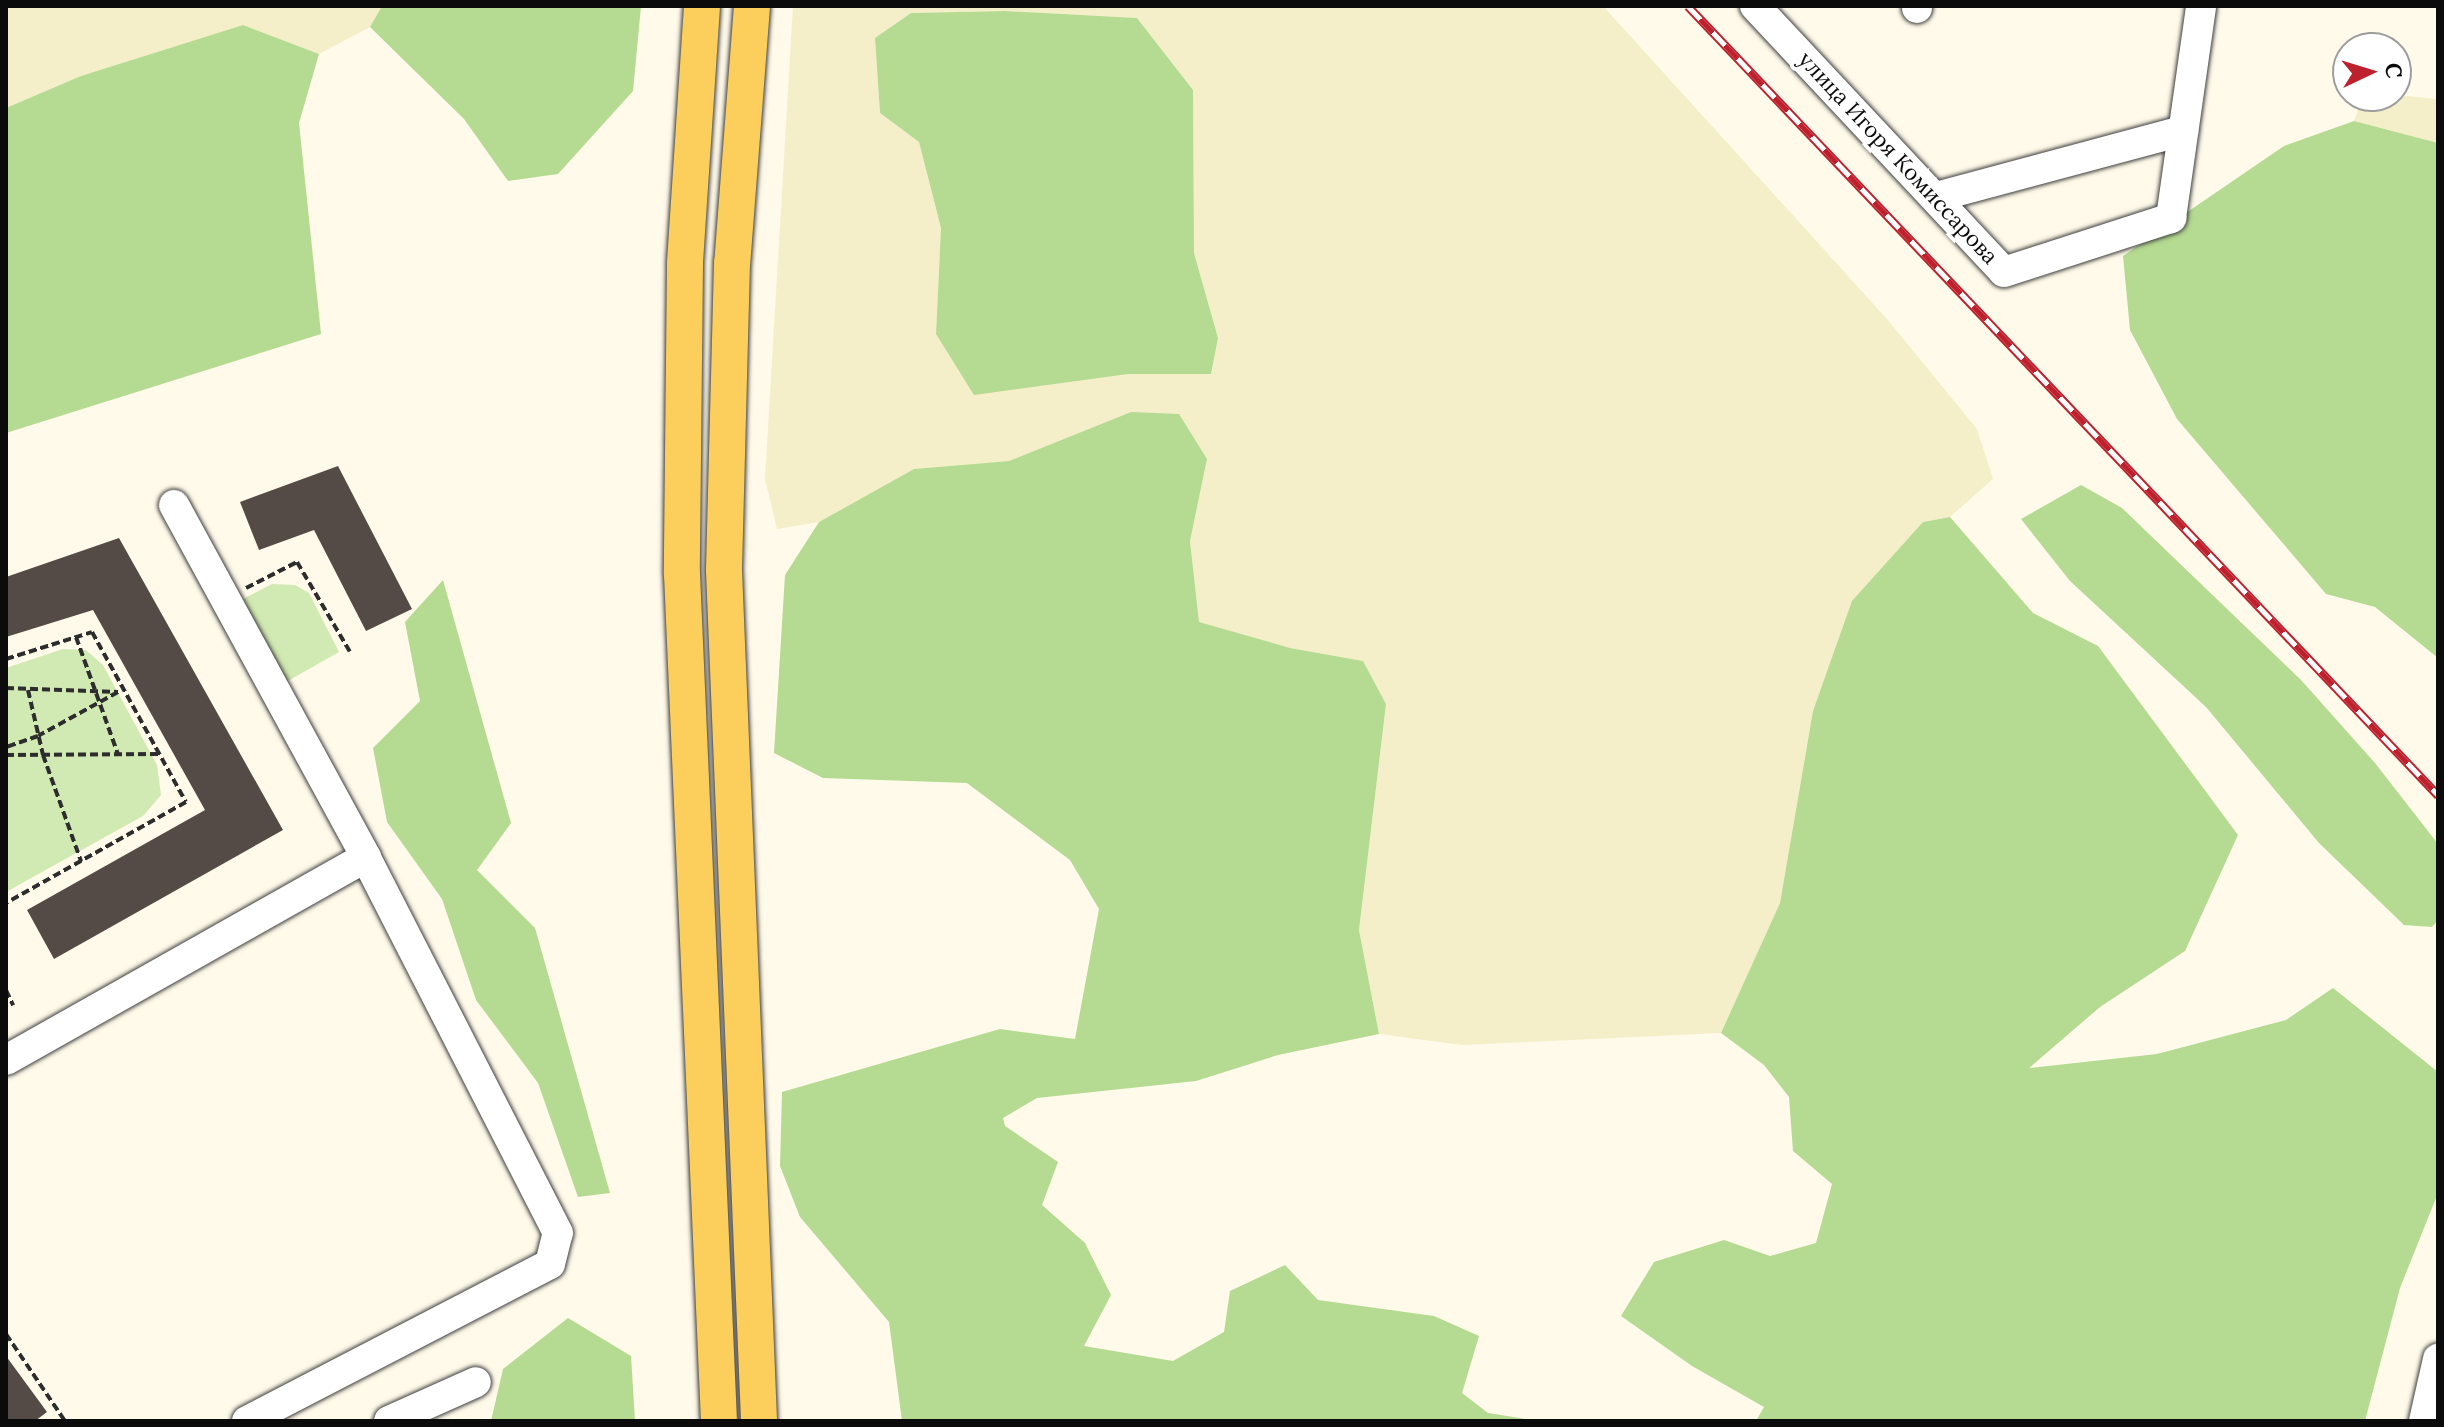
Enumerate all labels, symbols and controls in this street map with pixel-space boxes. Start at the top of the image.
north arrow [2332,32,2412,112]
street label: улица Игоря Комиссарова [1793,46,2003,270]
text: С [2379,62,2408,79]

